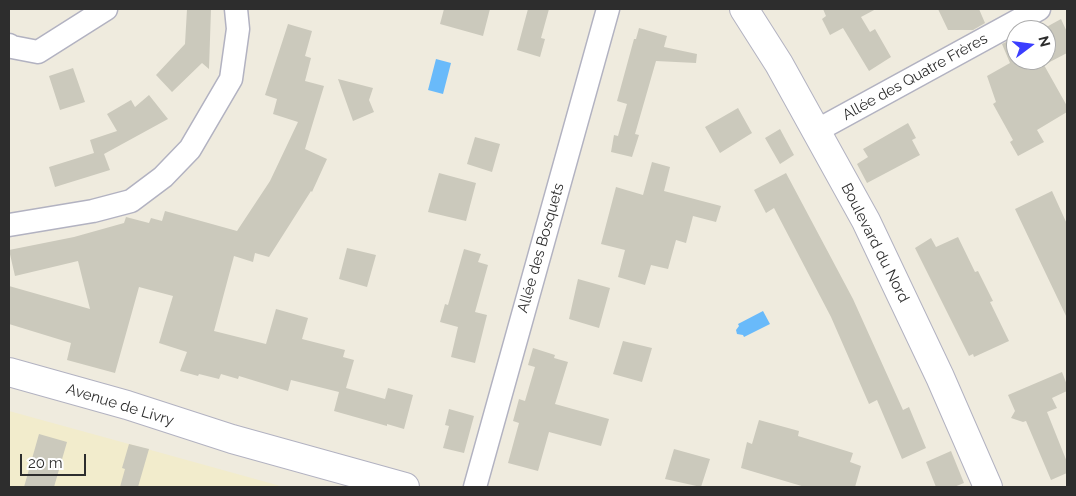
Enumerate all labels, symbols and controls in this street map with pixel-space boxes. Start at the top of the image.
north arrow [1006,20,1056,70]
street label: Allée des Quatre Frères [839,30,991,124]
text: N [1035,34,1054,49]
street label: Boulevard du Nord [837,180,913,306]
street label: Allée des Bosquets [514,181,568,315]
street label: Avenue de Livry [64,380,176,430]
scale bar [22,444,89,476]
text: 20 m [28,454,63,472]

